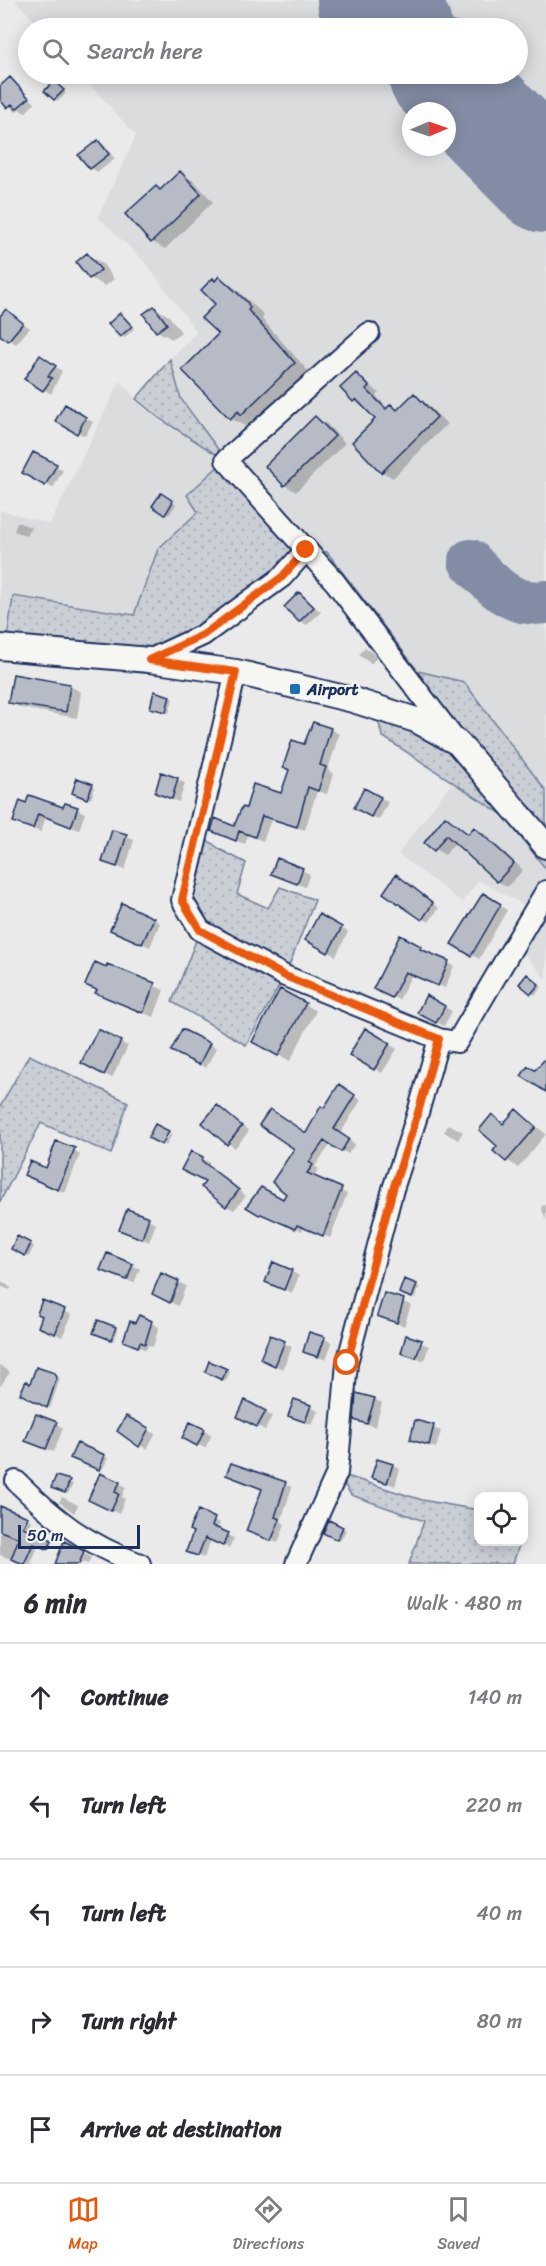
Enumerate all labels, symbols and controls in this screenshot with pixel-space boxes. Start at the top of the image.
search box [18,18,528,84]
text: Search here [87,32,203,71]
icon: search [39,35,72,68]
north arrow [402,102,456,156]
route end [292,536,318,562]
place label: Airport [306,675,359,704]
marker: Airport [288,682,302,696]
route start [333,1349,359,1375]
map controls [474,1492,528,1546]
button: locate [474,1492,528,1546]
text: 50 m [27,1521,63,1550]
scale bar [18,1522,140,1550]
text: 6 min [24,1580,87,1626]
text: Walk · 480 m [407,1586,522,1621]
text: Continue [81,1678,169,1717]
text: 140 m [468,1680,522,1715]
icon: ahead [24,1681,57,1714]
text: Turn left [81,1786,166,1825]
text: 220 m [466,1788,522,1823]
icon: left [24,1789,57,1822]
text: Turn left [81,1894,166,1933]
text: 40 m [476,1896,522,1931]
icon: left [24,1897,57,1930]
text: Turn right [81,2002,176,2041]
text: 80 m [477,2004,522,2039]
icon: right [24,2005,57,2038]
text: Arrive at destination [81,2110,282,2149]
icon: arrive [24,2113,57,2146]
tab: Map [67,2193,100,2258]
tab: Directions [233,2193,304,2258]
tab: Saved [437,2193,479,2258]

